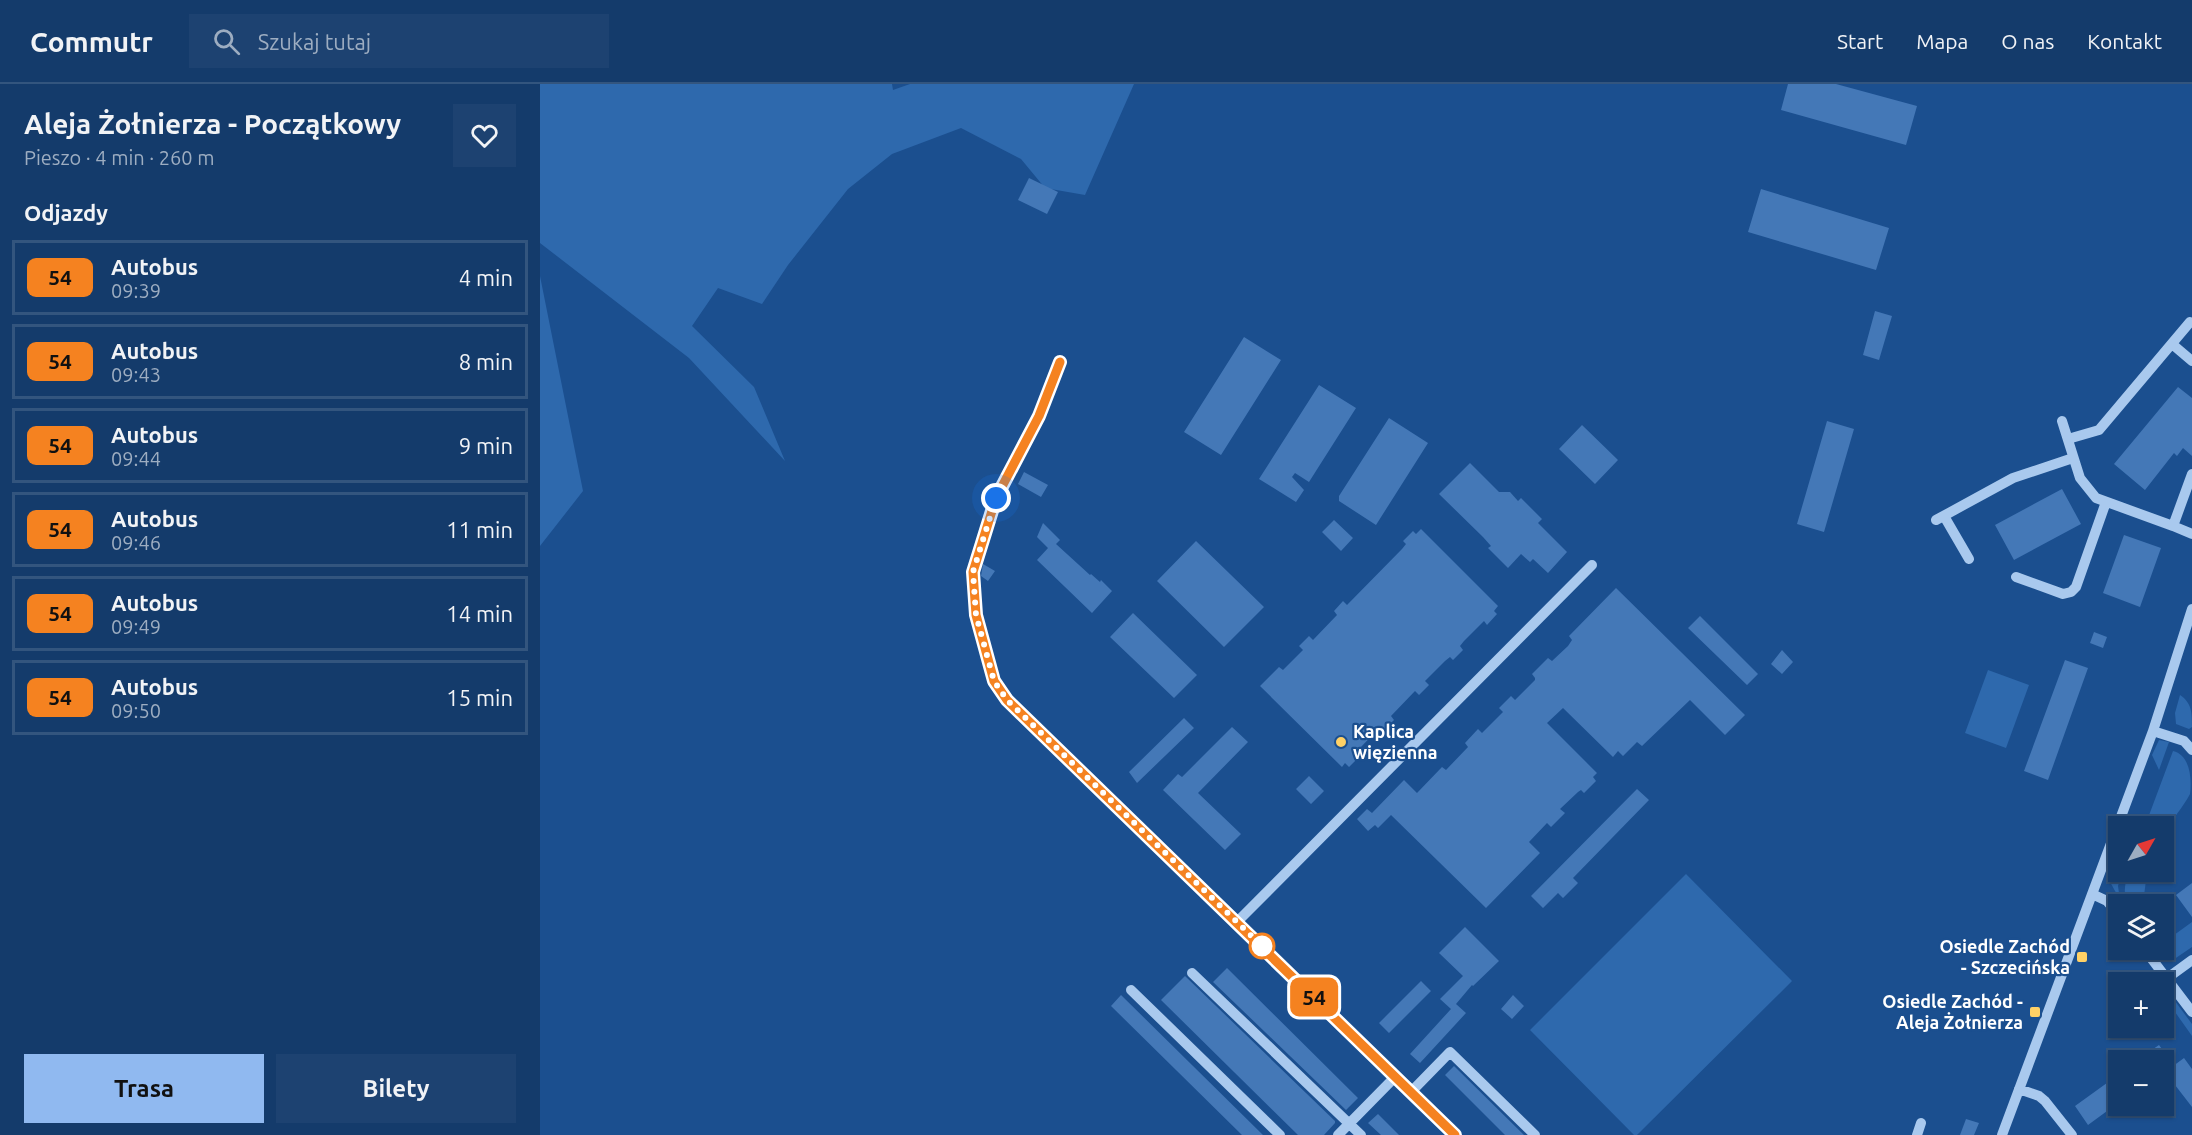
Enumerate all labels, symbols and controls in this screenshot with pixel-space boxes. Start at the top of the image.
search box [189,14,609,68]
icon: search [210,25,243,58]
text: Commutr [30,26,153,57]
text: Szukaj tutaj [258,29,371,54]
text: Start [1837,29,1883,53]
text: Mapa [1916,29,1968,53]
text: O nas [2001,29,2054,53]
text: Kontakt [2087,29,2162,53]
button: heart [453,104,516,167]
text: Aleja Żołnierza - Początkowy [24,108,401,139]
text: Pieszo · 4 min · 260 m [24,146,214,169]
text: Odjazdy [24,200,108,225]
text: Autobus [111,254,198,279]
text: 54 [48,265,72,289]
text: 4 min [459,265,513,290]
text: 09:39 [111,279,161,302]
text: Autobus [111,338,198,363]
text: 54 [48,349,72,373]
text: 8 min [459,349,513,374]
text: 09:43 [111,363,161,386]
text: Autobus [111,422,198,447]
text: 54 [48,433,72,457]
text: 9 min [459,433,513,458]
text: 09:44 [111,447,161,470]
your location [981,483,1011,513]
text: Autobus [111,506,198,531]
text: 54 [48,517,72,541]
text: 11 min [446,517,513,542]
text: 09:46 [111,531,161,554]
text: Autobus [111,590,198,615]
text: 54 [48,601,72,625]
text: 14 min [446,601,513,626]
text: 09:49 [111,615,161,638]
text: Autobus [111,674,198,699]
text: 54 [48,685,72,709]
text: 15 min [446,685,513,710]
text: 09:50 [111,699,161,722]
place label: Kaplica więzienna [1353,721,1437,763]
marker: Kaplica więzienna [1334,735,1348,749]
north arrow [2108,816,2174,882]
map controls [2108,816,2174,1116]
button: layers [2108,894,2174,960]
unlabelled marker [1249,933,1275,959]
place label: Osiedle Zachód - Szczecińska [1939,936,2070,977]
marker: Osiedle Zachód - Szczecińska [2075,950,2089,964]
button: + [2108,972,2174,1038]
line badge: 54 [1287,978,1341,1016]
text: 54 [1302,985,1326,1009]
place label: Osiedle Zachód - Aleja Żołnierza [1882,991,2023,1032]
marker: Osiedle Zachód - Aleja Żołnierza [2028,1005,2042,1019]
button: − [2108,1050,2174,1116]
button: Trasa [24,1054,264,1123]
button: Bilety [276,1054,516,1123]

